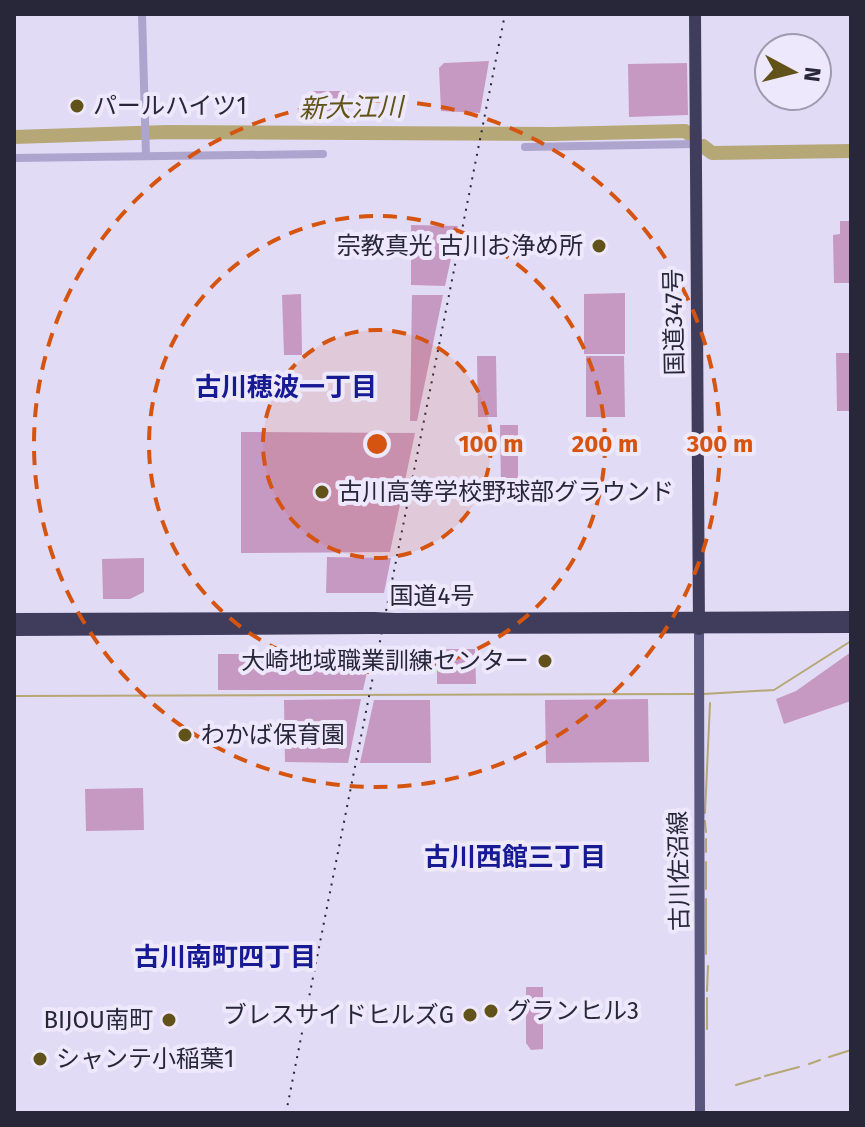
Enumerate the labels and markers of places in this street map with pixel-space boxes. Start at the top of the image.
place label: パールハイツ1 [93,92,247,120]
marker: パールハイツ1 [68,97,86,115]
place label: 宗教真光 古川お浄め所 [337,232,583,260]
marker: 宗教真光 古川お浄め所 [590,237,608,255]
centre of rings [363,430,391,458]
place label: 古川高等学校野球部グラウンド [338,478,674,506]
marker: 古川高等学校野球部グラウンド [313,483,331,501]
place label: 大崎地域職業訓練センター [241,647,529,675]
marker: 大崎地域職業訓練センター [536,652,554,670]
place label: わかば保育園 [201,721,345,749]
marker: わかば保育園 [176,726,194,744]
place label: グランヒル3 [507,997,639,1025]
place label: ブレスサイドヒルズG [223,1001,454,1029]
marker: グランヒル3 [482,1002,500,1020]
place label: BIJOU南町 [44,1006,153,1034]
marker: ブレスサイドヒルズG [461,1006,479,1024]
marker: BIJOU南町 [160,1011,178,1029]
place label: シャンテ小稲葉1 [56,1045,234,1073]
marker: シャンテ小稲葉1 [31,1050,49,1068]

